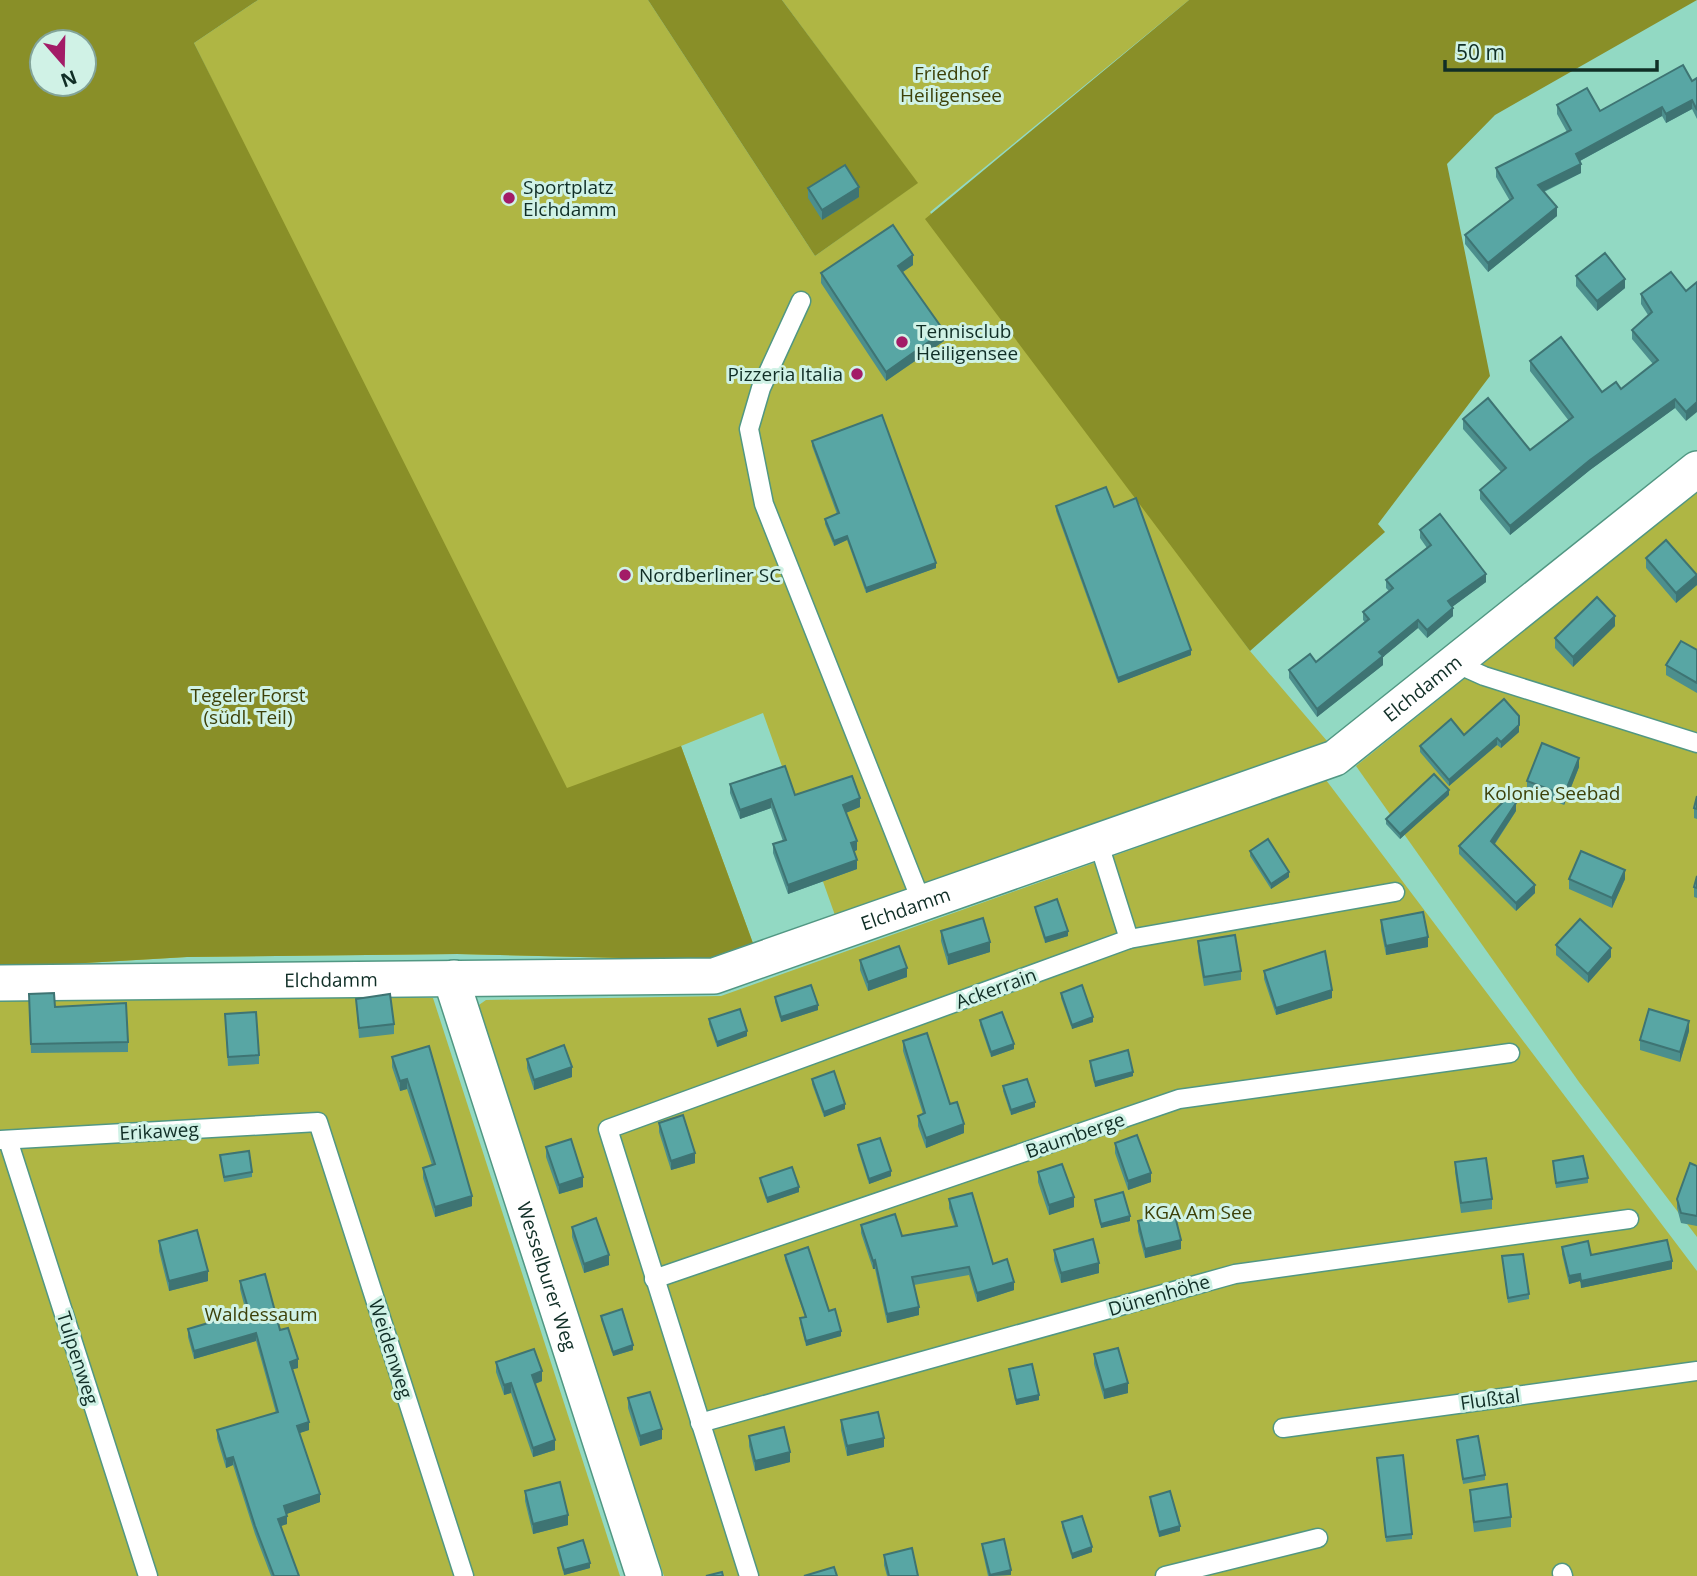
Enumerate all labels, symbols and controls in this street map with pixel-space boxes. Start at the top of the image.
north arrow [28,28,98,98]
scale bar [1445,28,1657,72]
text: 50 m [1456,38,1505,66]
park label: Friedhof Heiligensee [900,60,1002,108]
text: N [57,64,81,94]
place label: Sportplatz Elchdamm [523,174,616,222]
marker: Sportplatz Elchdamm [501,190,517,206]
place label: Tennisclub Heiligensee [916,318,1018,366]
marker: Tennisclub Heiligensee [894,334,910,350]
place label: Pizzeria Italia [727,361,843,387]
marker: Pizzeria Italia [849,366,865,382]
place label: Nordberliner SC [639,562,781,588]
marker: Nordberliner SC [617,567,633,583]
street label: Elchdamm [1378,649,1467,728]
park label: Tegeler Forst (südl. Teil) [190,682,306,730]
park label: Kolonie Seebad [1484,780,1620,806]
street label: Elchdamm [857,881,954,937]
street label: Ackerrain [952,961,1040,1015]
street label: Elchdamm [284,966,378,993]
street label: Baumberge [1022,1106,1128,1164]
street label: Erikaweg [119,1116,199,1146]
street label: Wesselburer Weg [511,1199,583,1354]
park label: KGA Am See [1144,1199,1252,1225]
street label: Dünenhöhe [1105,1268,1213,1322]
street label: Weidenweg [363,1296,419,1402]
park label: Waldessaum [204,1301,318,1327]
street label: Tulpenweg [51,1308,105,1408]
street label: Flußtal [1458,1382,1522,1416]

